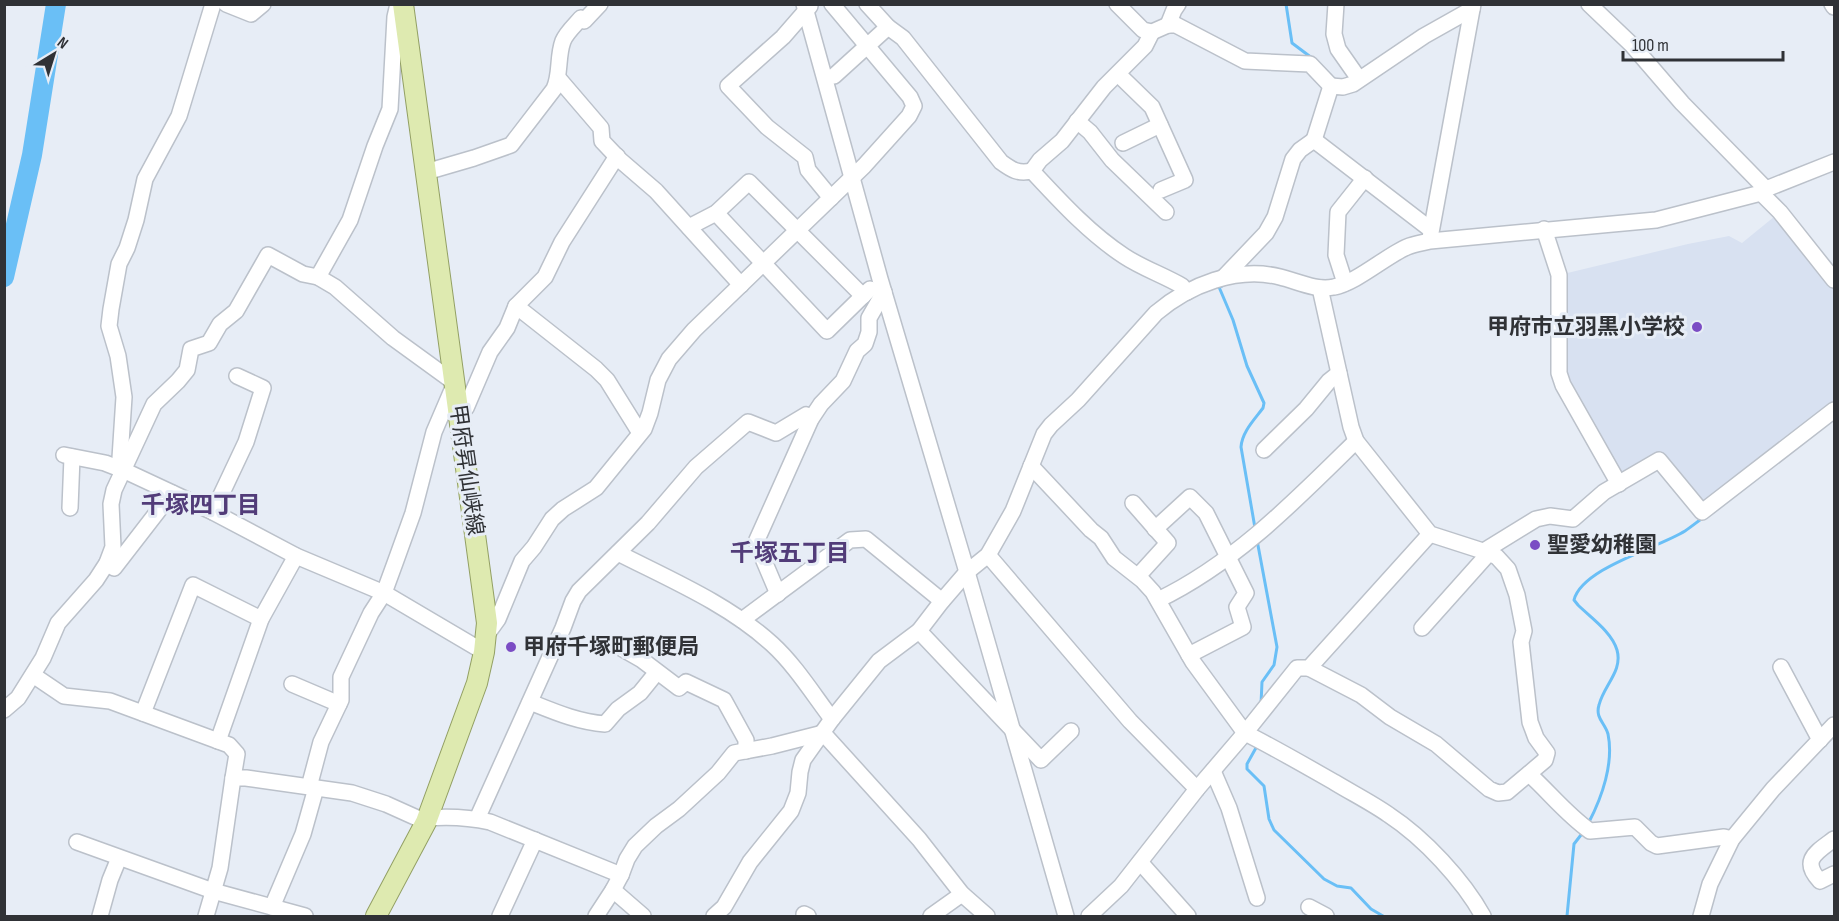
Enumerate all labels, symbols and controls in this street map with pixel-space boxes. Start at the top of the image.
north arrow [24,24,84,84]
scale bar [1623,24,1784,62]
text: N [53,33,72,53]
text: 100 m [1632,35,1669,56]
place label: 甲府市立羽黒小学校 [1487,314,1685,341]
marker: 甲府市立羽黒小学校 [1690,320,1704,334]
street label: 甲府昇仙峡線 [443,403,489,537]
district label: 千塚四丁目 [141,491,261,520]
place label: 聖愛幼稚園 [1547,532,1657,559]
marker: 聖愛幼稚園 [1528,538,1542,552]
district label: 千塚五丁目 [730,539,850,568]
place label: 甲府千塚町郵便局 [523,634,699,661]
marker: 甲府千塚町郵便局 [504,640,518,654]

